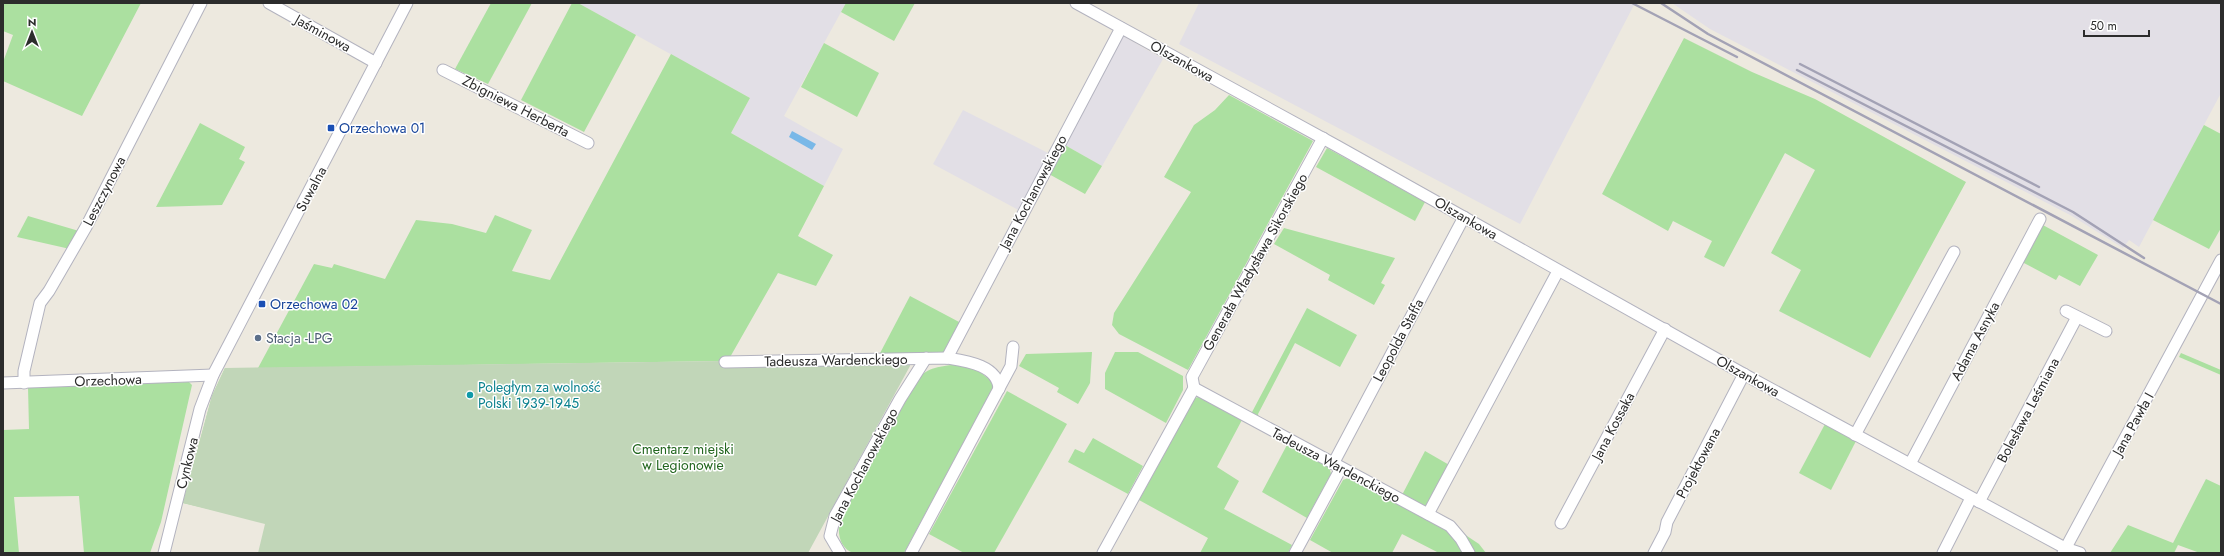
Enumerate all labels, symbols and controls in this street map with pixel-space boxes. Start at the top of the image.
street label: Jaśminowa [290,8,355,57]
north arrow [12,12,52,52]
scale bar [2084,12,2149,38]
text: N [28,14,36,30]
text: 50 m [2090,17,2117,35]
street label: Olszankowa [1146,35,1218,87]
street label: Zbigniewa Herberta [459,70,573,142]
place label: Orzechowa 01 [339,118,425,138]
marker: Orzechowa 01 [326,123,336,133]
street label: Jana Kochanowskiego [993,131,1072,254]
street label: Leszczynowa [78,153,130,229]
street label: Suwalna [291,163,331,215]
street label: Generała Władysława Sikorskiego [1198,169,1312,354]
street label: Olszankowa [1431,192,1501,244]
place label: Orzechowa 02 [270,294,358,314]
street label: Leopolda Staffa [1368,295,1428,385]
street label: Adama Asnyka [1946,298,2004,384]
marker: Orzechowa 02 [257,299,267,309]
place label: Stacja -LPG [266,328,333,348]
marker: Stacja -LPG [253,333,263,343]
street label: Tadeusza Wardenckiego [764,349,908,371]
street label: Olszankowa [1712,350,1784,402]
street label: Bolesława Leśmiana [1992,354,2064,466]
street label: Orzechowa [74,369,142,391]
place label: Poległym za wolność Polski 1939-1945 [478,377,601,413]
street label: Jana Kossaka [1586,388,1639,465]
street label: Jana Pawła I [2106,389,2159,461]
marker: Poległym za wolność Polski 1939-1945 [465,390,475,400]
street label: Jana Kochanowskiego [824,404,903,527]
street label: Tadeusza Wardenckiego [1268,423,1404,508]
street label: Projektowana [1671,424,1725,502]
street label: Cynkowa [171,435,203,491]
park label: Cmentarz miejski w Legionowie [632,439,734,475]

